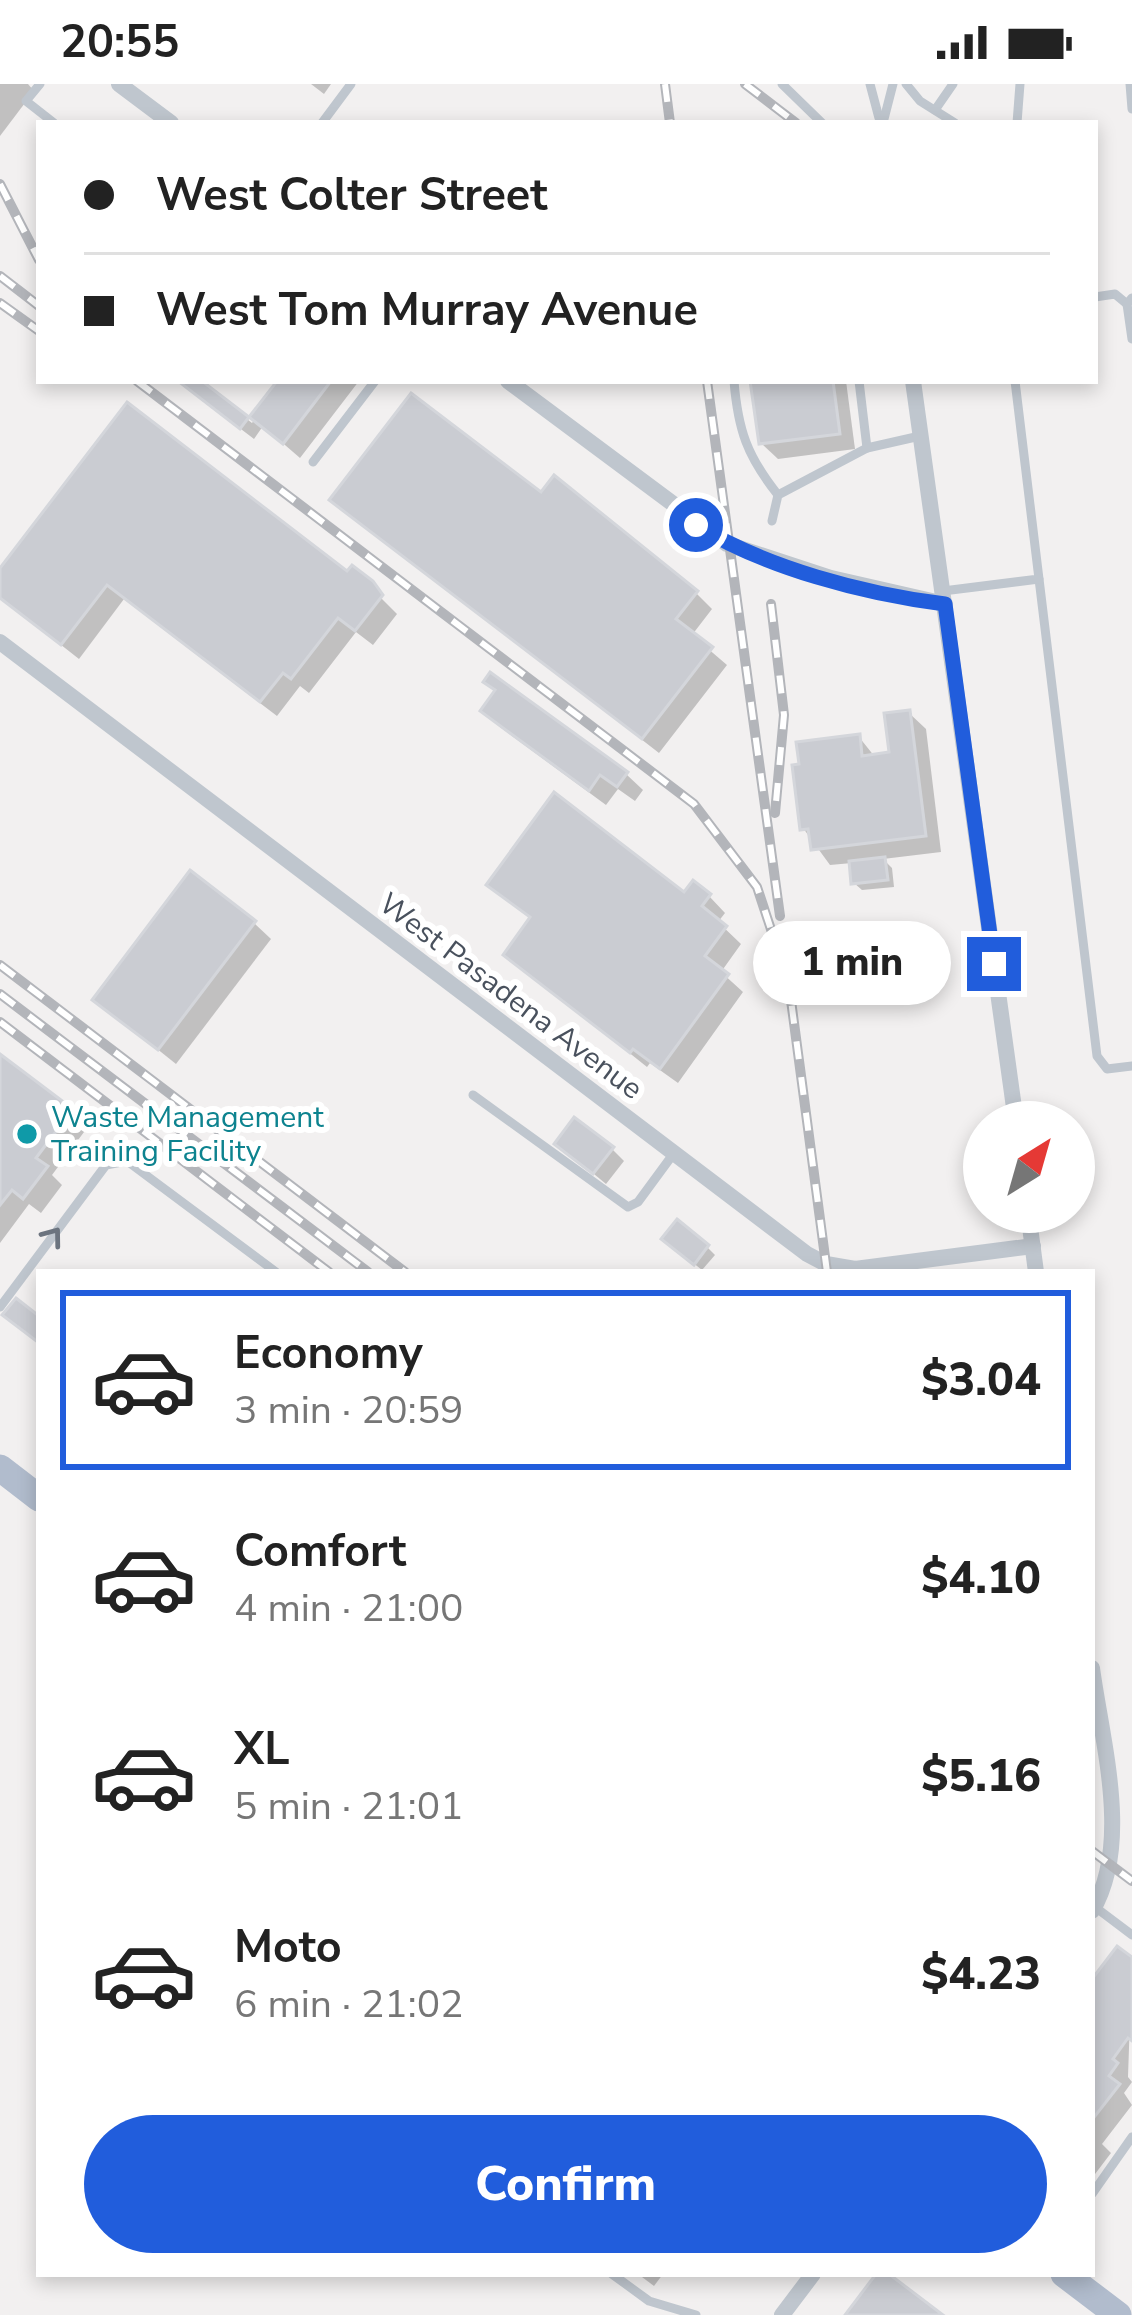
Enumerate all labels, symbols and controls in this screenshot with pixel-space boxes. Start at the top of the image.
text: 20:55 [60,12,179,73]
text: West Colter Street [156,165,547,226]
text: West Tom Murray Avenue [156,280,698,341]
route start [669,498,723,552]
street label: West Pasadena Avenue [370,884,651,1109]
callout: 1 min [754,922,952,1006]
text: 1 min [801,936,903,989]
route end [967,937,1021,991]
place label: Waste Management Training Facility [51,1097,324,1172]
north arrow [963,1101,1095,1233]
map controls [963,1101,1095,1233]
marker: Waste Management Training Facility [14,1121,40,1147]
one-way arrow [39,1228,60,1250]
text: Economy [234,1323,423,1384]
icon: car [90,1326,198,1434]
text: $3.04 [921,1350,1041,1411]
text: 3 min · 20:59 [234,1384,463,1437]
text: Comfort [234,1521,406,1582]
icon: car [90,1524,198,1632]
text: $4.10 [921,1548,1041,1609]
text: 4 min · 21:00 [234,1582,463,1635]
text: XL [234,1719,290,1780]
icon: car [90,1722,198,1830]
text: $5.16 [921,1746,1041,1807]
text: 5 min · 21:01 [234,1780,463,1833]
text: Moto [234,1917,342,1978]
icon: car [90,1920,198,2028]
text: $4.23 [921,1944,1041,2005]
text: 6 min · 21:02 [234,1978,463,2031]
button: Confirm [84,2115,1047,2253]

